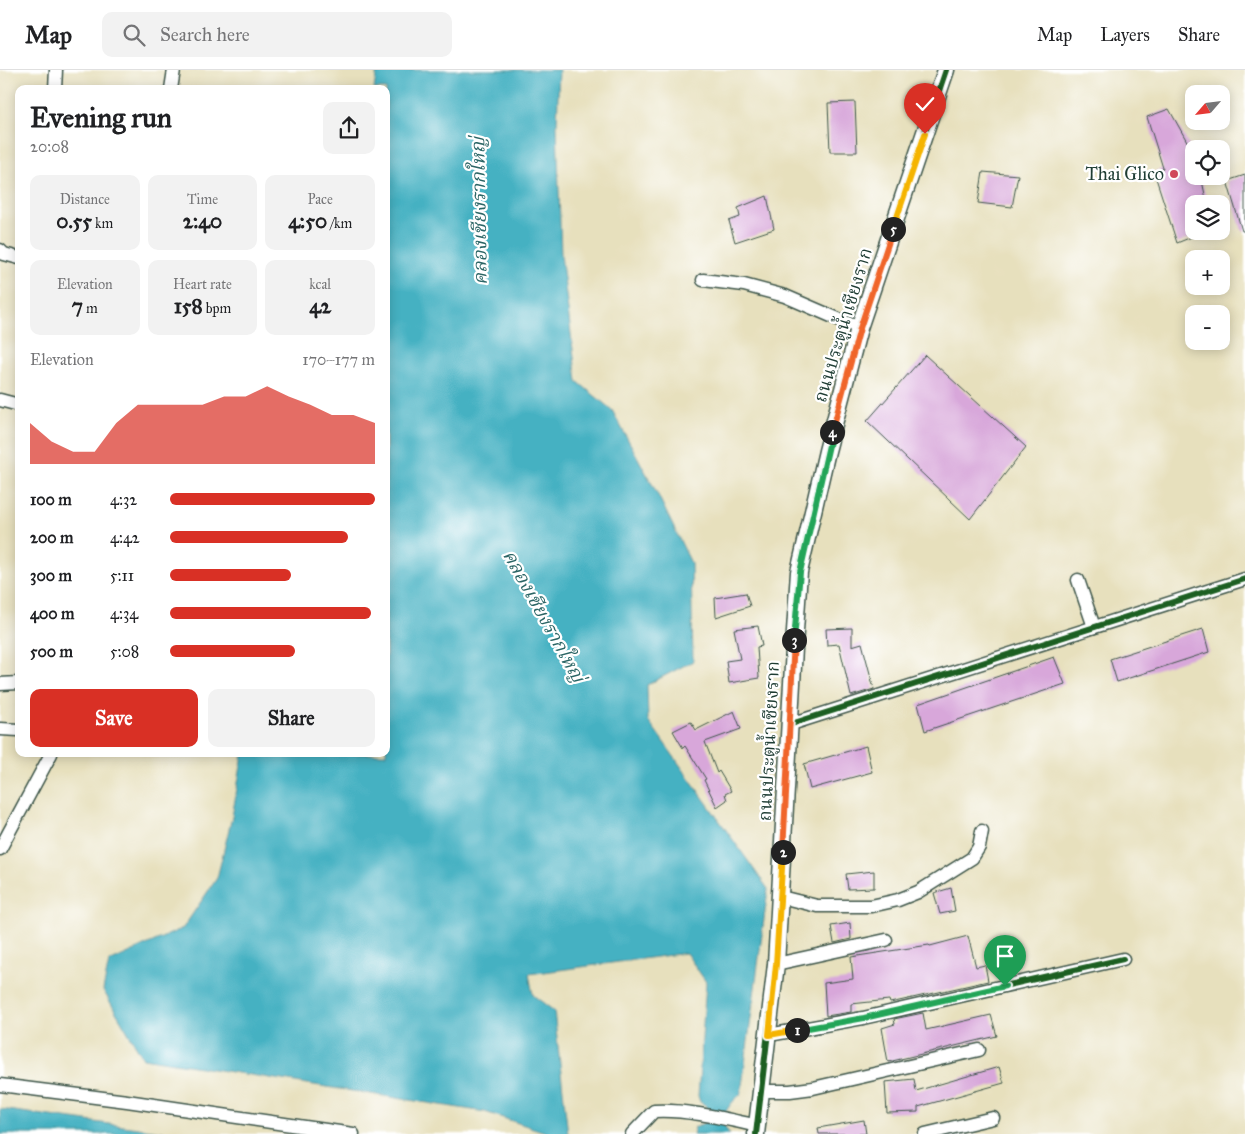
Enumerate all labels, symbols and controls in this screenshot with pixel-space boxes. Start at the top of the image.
search box [102,12,452,57]
text: Map [25,20,72,50]
icon: search [120,21,148,49]
text: Search here [160,23,250,46]
text: Map [1037,24,1072,46]
text: Layers [1100,24,1150,46]
text: Share [1178,24,1220,46]
pin [904,83,946,134]
north arrow [1185,85,1230,130]
map controls [1185,85,1230,350]
icon: check [911,90,939,118]
text: Evening run [30,100,172,135]
button: share [323,102,375,154]
water label: คลองเชียงรากใหญ่ [464,134,492,285]
text: 20:08 [30,137,69,156]
button: locate [1185,140,1230,185]
place label: Thai Glico [1086,163,1164,185]
marker: Thai Glico [1168,168,1180,180]
text: Distance [60,191,110,208]
text: Time [187,191,218,208]
text: Pace [307,191,333,208]
button: layers [1185,195,1230,240]
text: 0.55 [56,208,92,234]
text: 2:40 [183,208,222,234]
text: 4:50 [288,208,327,234]
text: km [92,215,113,232]
text: /km [327,215,352,232]
pin: 5 [880,216,906,242]
text: 5 [890,221,897,238]
street label: ถนนประตูน้ำเชียงราก [806,244,877,405]
button: + [1185,250,1230,295]
text: Elevation [57,276,113,293]
text: Heart rate [173,276,232,293]
text: kcal [309,276,331,293]
text: 7 [72,293,83,319]
text: 158 [174,293,203,319]
text: 42 [309,293,331,319]
text: m [83,300,98,317]
text: bpm [203,300,231,317]
button: − [1185,305,1230,350]
text: Elevation [30,350,94,369]
text: 170–177 m [302,350,375,369]
pin: 4 [820,420,844,444]
text: 4 [829,424,836,441]
text: 100 m [30,490,72,509]
text: 4:32 [110,490,137,509]
text: 200 m [30,528,73,547]
text: 4:42 [110,528,140,547]
water label: คลองเชียงรากใหญ่ [498,545,593,689]
text: 300 m [30,566,72,585]
text: 5:11 [110,566,134,585]
text: 400 m [30,604,74,623]
text: 4:34 [110,604,138,623]
pin: 3 [782,628,806,652]
text: 3 [792,632,797,649]
text: 500 m [30,642,73,661]
text: 5:08 [110,642,139,661]
street label: ถนนประตูน้ำเชียงราก [751,660,784,822]
button: Save [30,689,198,747]
button: Share [208,689,375,747]
pin: 2 [770,840,796,864]
text: 2 [780,844,787,861]
pin [984,935,1026,986]
icon: arrive [991,942,1019,970]
pin: 1 [784,1018,810,1042]
text: 1 [795,1022,800,1039]

